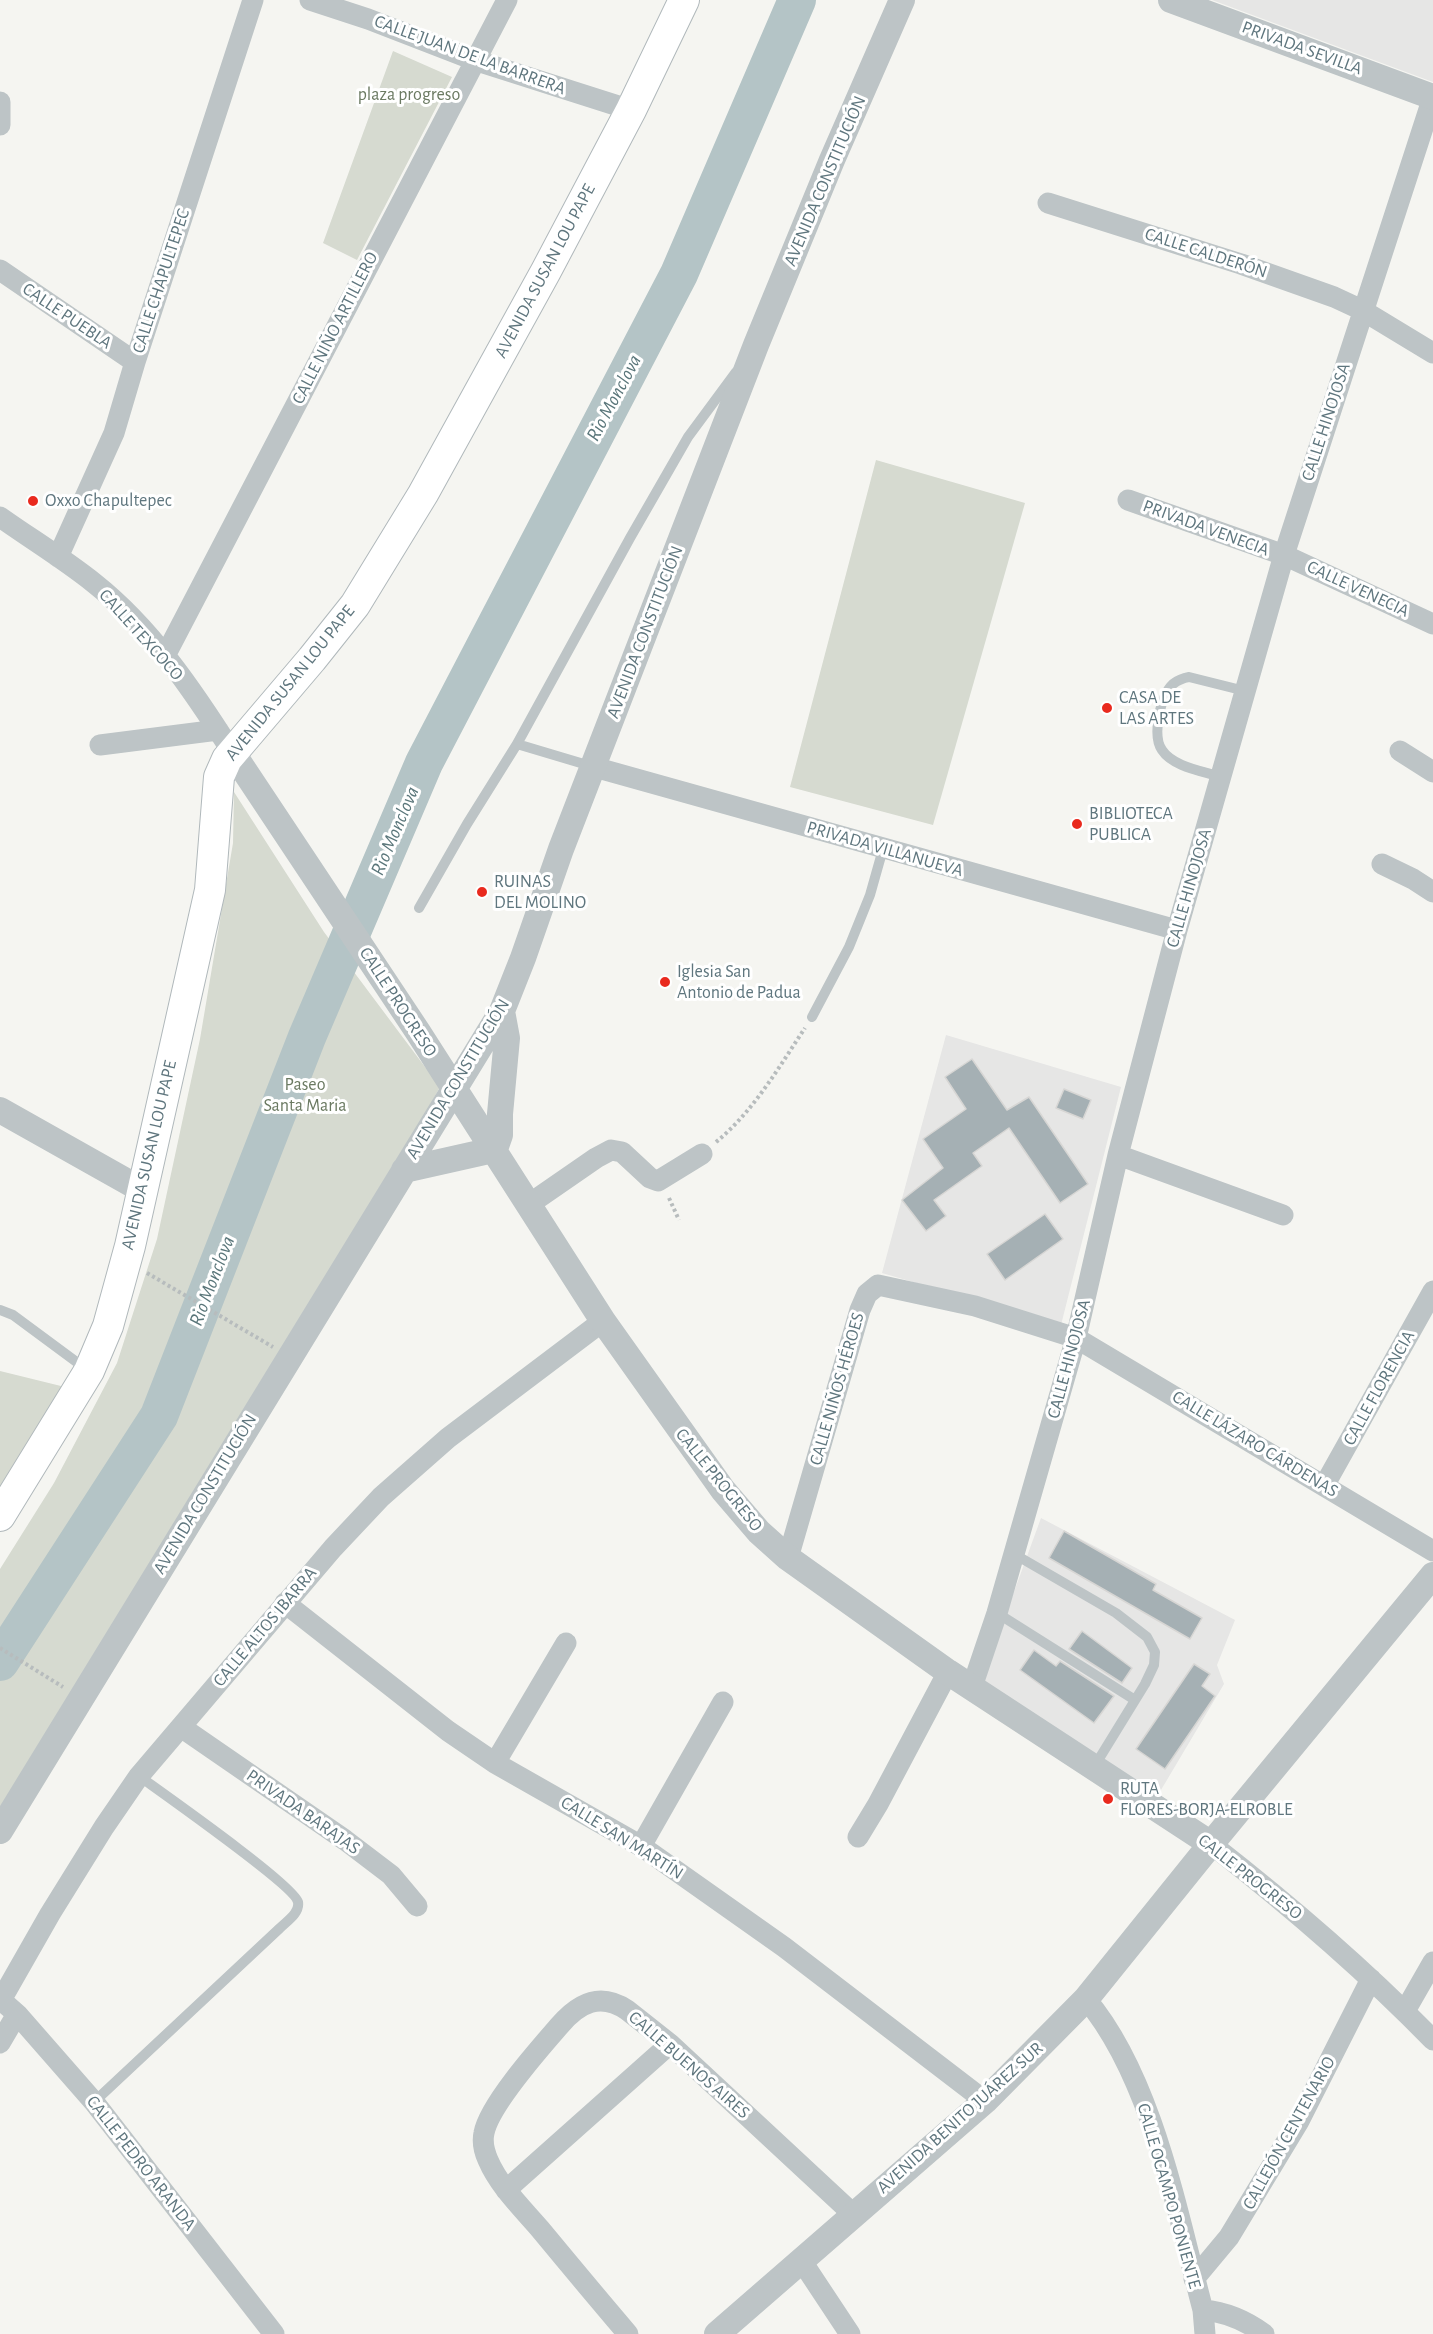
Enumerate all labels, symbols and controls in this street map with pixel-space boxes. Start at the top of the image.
street label: CALLE JUAN DE LA BARRERA [371,10,569,100]
street label: PRIVADA SEVILLA [1239,16,1365,80]
park label: plaza progreso [358,84,460,106]
street label: AVENIDA CONSTITUCIÓN [779,93,871,269]
street label: AVENIDA SUSAN LOU PAPE [490,180,600,362]
street label: CALLE CHAPULTEPEC [128,206,194,356]
street label: CALLE CALDERÓN [1142,223,1270,283]
street label: CALLE NIÑO ARTILLERO [287,248,383,408]
street label: CALLE PUEBLA [18,278,116,354]
water label: Rio Monclova [581,351,647,445]
street label: CALLE HINOJOSA [1297,360,1355,484]
place label: Oxxo Chapultepec [45,490,172,512]
marker: Oxxo Chapultepec [26,494,40,508]
street label: PRIVADA VENECIA [1140,495,1272,561]
street label: AVENIDA CONSTITUCIÓN [602,543,688,721]
street label: CALLE VENECIA [1303,556,1413,622]
street label: CALLE TEXCOCO [94,585,188,685]
street label: AVENIDA SUSAN LOU PAPE [221,601,359,765]
place label: CASA DE LAS ARTES [1119,687,1194,730]
marker: CASA DE LAS ARTES [1100,701,1114,715]
water label: Rio Monclova [365,783,425,879]
place label: BIBLIOTECA PUBLICA [1089,803,1173,846]
street label: PRIVADA VILLANUEVA [804,816,966,882]
marker: BIBLIOTECA PUBLICA [1070,817,1084,831]
street label: CALLE HINOJOSA [1162,826,1216,950]
place label: RUINAS DEL MOLINO [494,871,586,914]
marker: RUINAS DEL MOLINO [475,885,489,899]
street label: CALLE PROGRESO [355,943,441,1061]
place label: Iglesia San Antonio de Padua [677,961,801,1004]
marker: Iglesia San Antonio de Padua [658,975,672,989]
street label: AVENIDA CONSTITUCIÓN [402,995,514,1163]
street label: AVENIDA SUSAN LOU PAPE [117,1058,181,1252]
park label: Paseo Santa Maria [263,1074,347,1116]
water label: Rio Monclova [184,1233,240,1329]
street label: CALLE HINOJOSA [1043,1297,1095,1421]
street label: CALLE NIÑOS HÉROES [805,1310,869,1468]
street label: CALLE FLORENCIA [1339,1327,1419,1449]
street label: CALLE LÁZARO CÁRDENAS [1168,1386,1342,1502]
street label: AVENIDA CONSTITUCIÓN [149,1410,261,1578]
street label: CALLE PROGRESO [671,1424,767,1536]
street label: CALLE ALTOS IBARRA [209,1563,321,1691]
street label: PRIVADA BARAJAS [242,1765,364,1859]
place label: RUTA FLORES-BORJA-ELROBLE [1120,1778,1293,1820]
street label: CALLE SAN MARTÍN [557,1792,687,1884]
marker: RUTA FLORES-BORJA-ELROBLE [1101,1792,1115,1806]
street label: CALLE PROGRESO [1194,1830,1306,1924]
street label: CALLE BUENOS AIRES [624,2007,754,2123]
street label: AVENIDA BENITO JUÁREZ SUR [872,2038,1048,2198]
street label: CALLEJÓN CENTENARIO [1238,2053,1340,2213]
street label: CALLE PEDRO ARANDA [82,2091,200,2235]
street label: CALLE OCAMPO PONIENTE [1132,2101,1206,2291]

